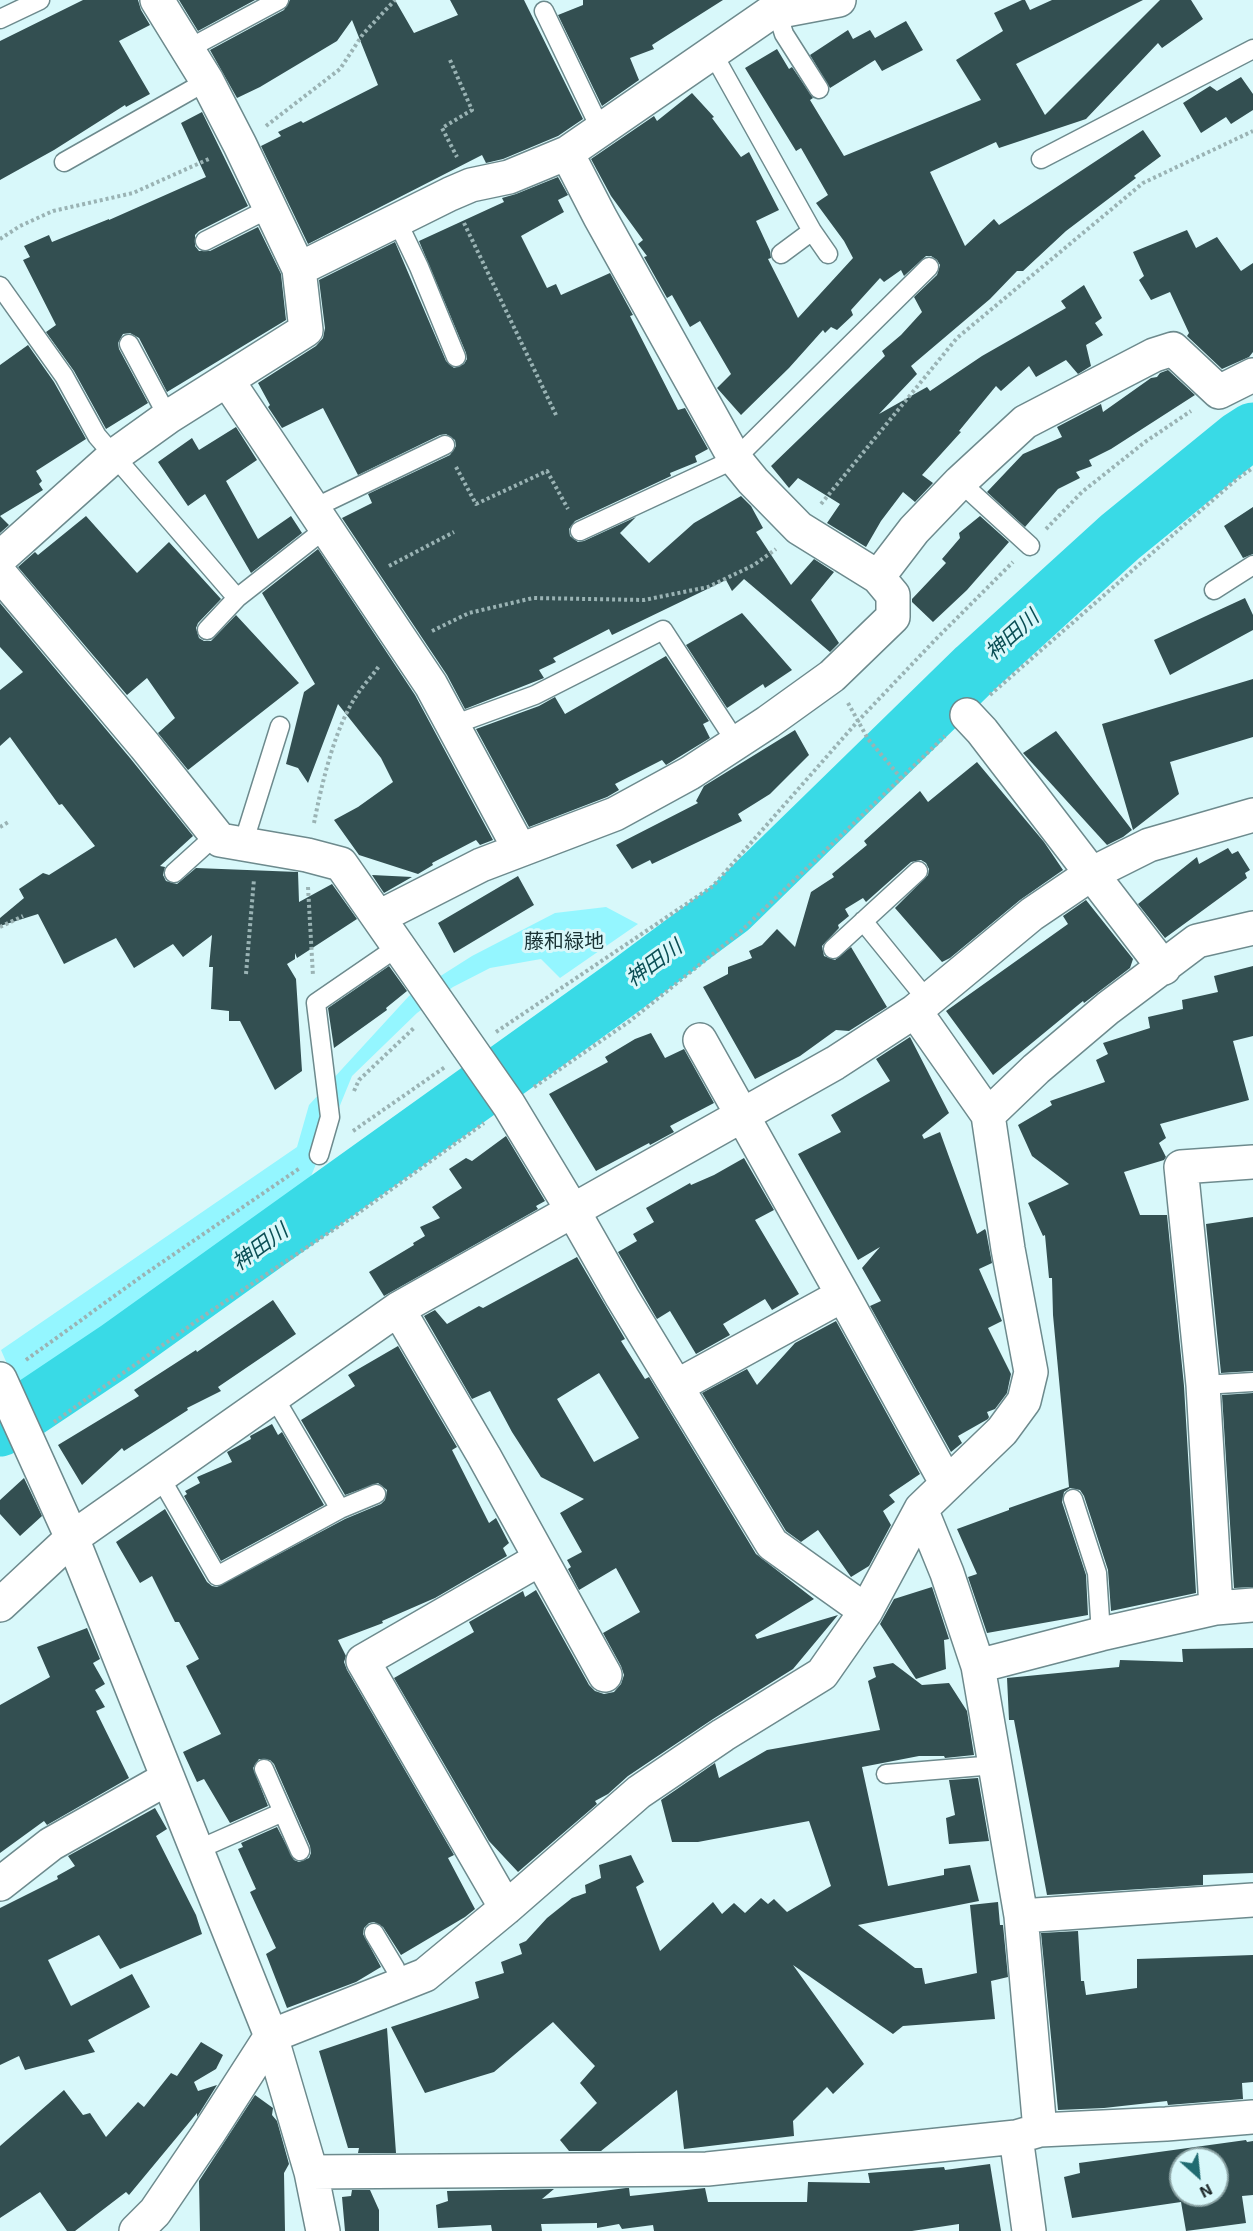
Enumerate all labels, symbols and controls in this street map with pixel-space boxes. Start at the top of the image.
water label: 神田川 [980,605,1044,665]
park label: 藤和緑地 [524,929,604,953]
water label: 神田川 [621,934,687,992]
water label: 神田川 [227,1218,293,1276]
north arrow [1169,2147,1229,2207]
text: N [1197,2181,1216,2203]

